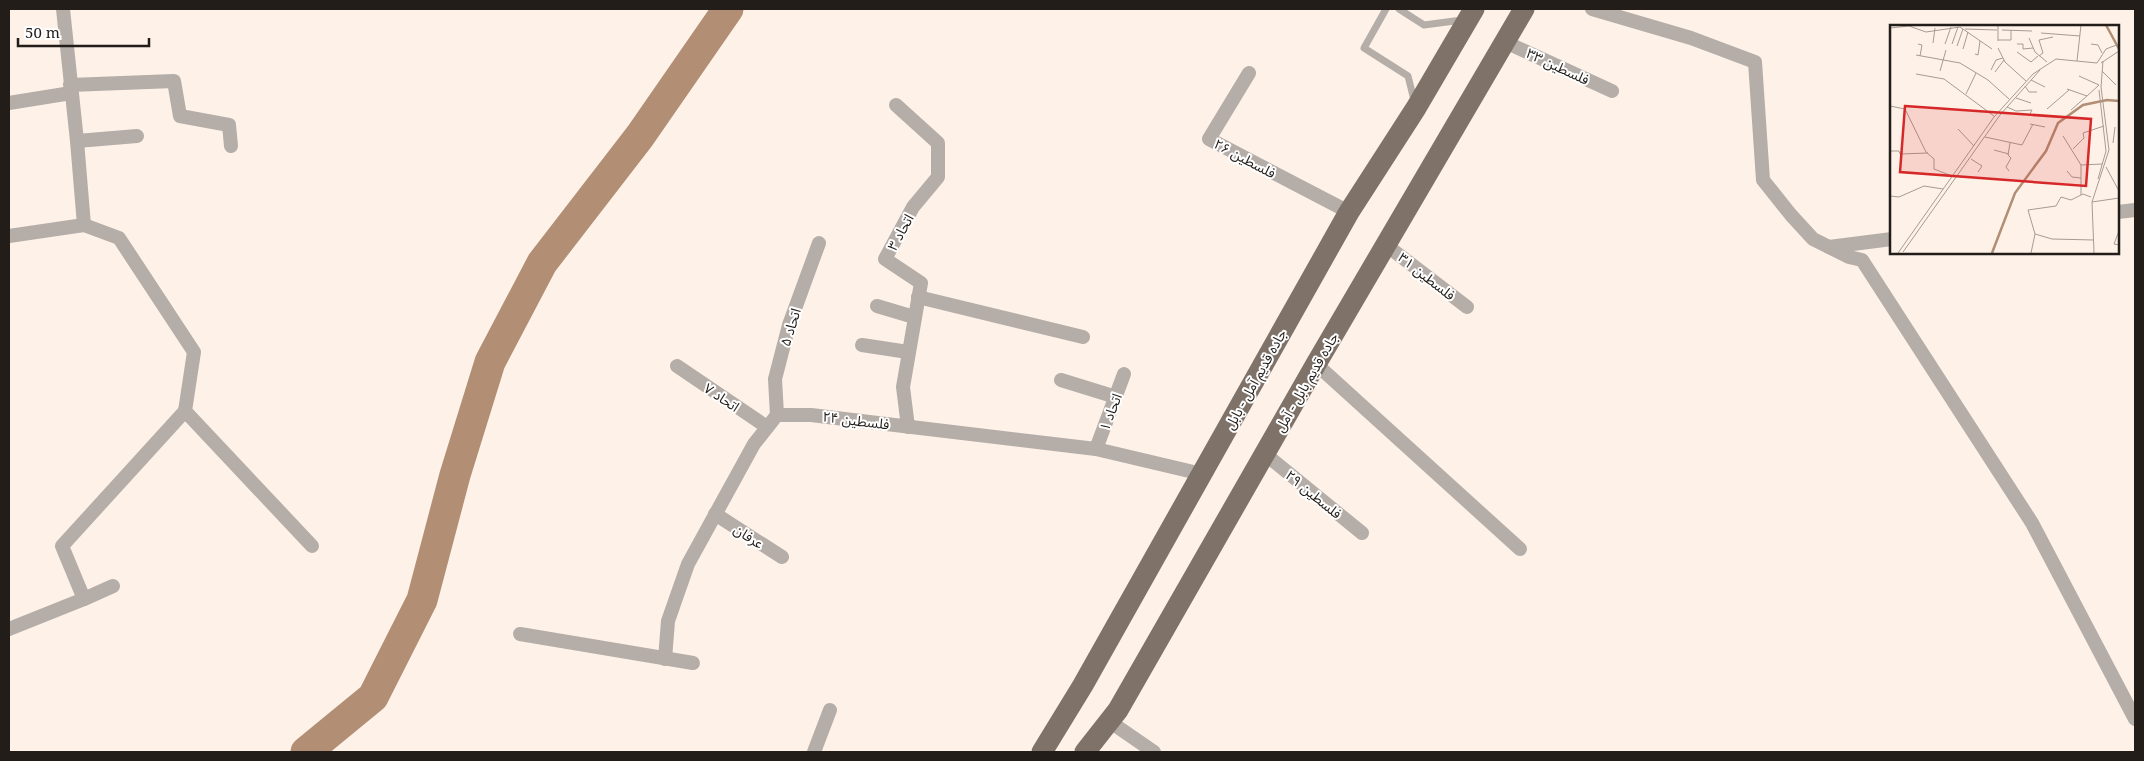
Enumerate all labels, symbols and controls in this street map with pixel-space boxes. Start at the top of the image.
scale bar [18,15,149,47]
text: 50 m [25,22,60,42]
inset map [1890,25,2119,254]
street label: فلسطین ۳۳ [1523,43,1593,89]
street label: فلسطين ٢۶ [1211,134,1279,182]
street label: اتحاد ۳ [882,210,918,254]
street label: فلسطین ۳۱ [1395,248,1459,304]
street label: اتحاد ۵ [775,306,805,348]
street label: جاده قدیم آمل - بابل [1220,325,1292,434]
street label: جاده قدیم بابل - آمل [1270,329,1344,436]
street label: اتحاد ۷ [701,378,743,416]
street label: اتحاد ۱ [1094,390,1126,434]
street label: فلسطین ۲۴ [821,406,891,434]
street label: فلسطین ۲۹ [1282,465,1346,523]
street label: عرفان [730,519,768,553]

